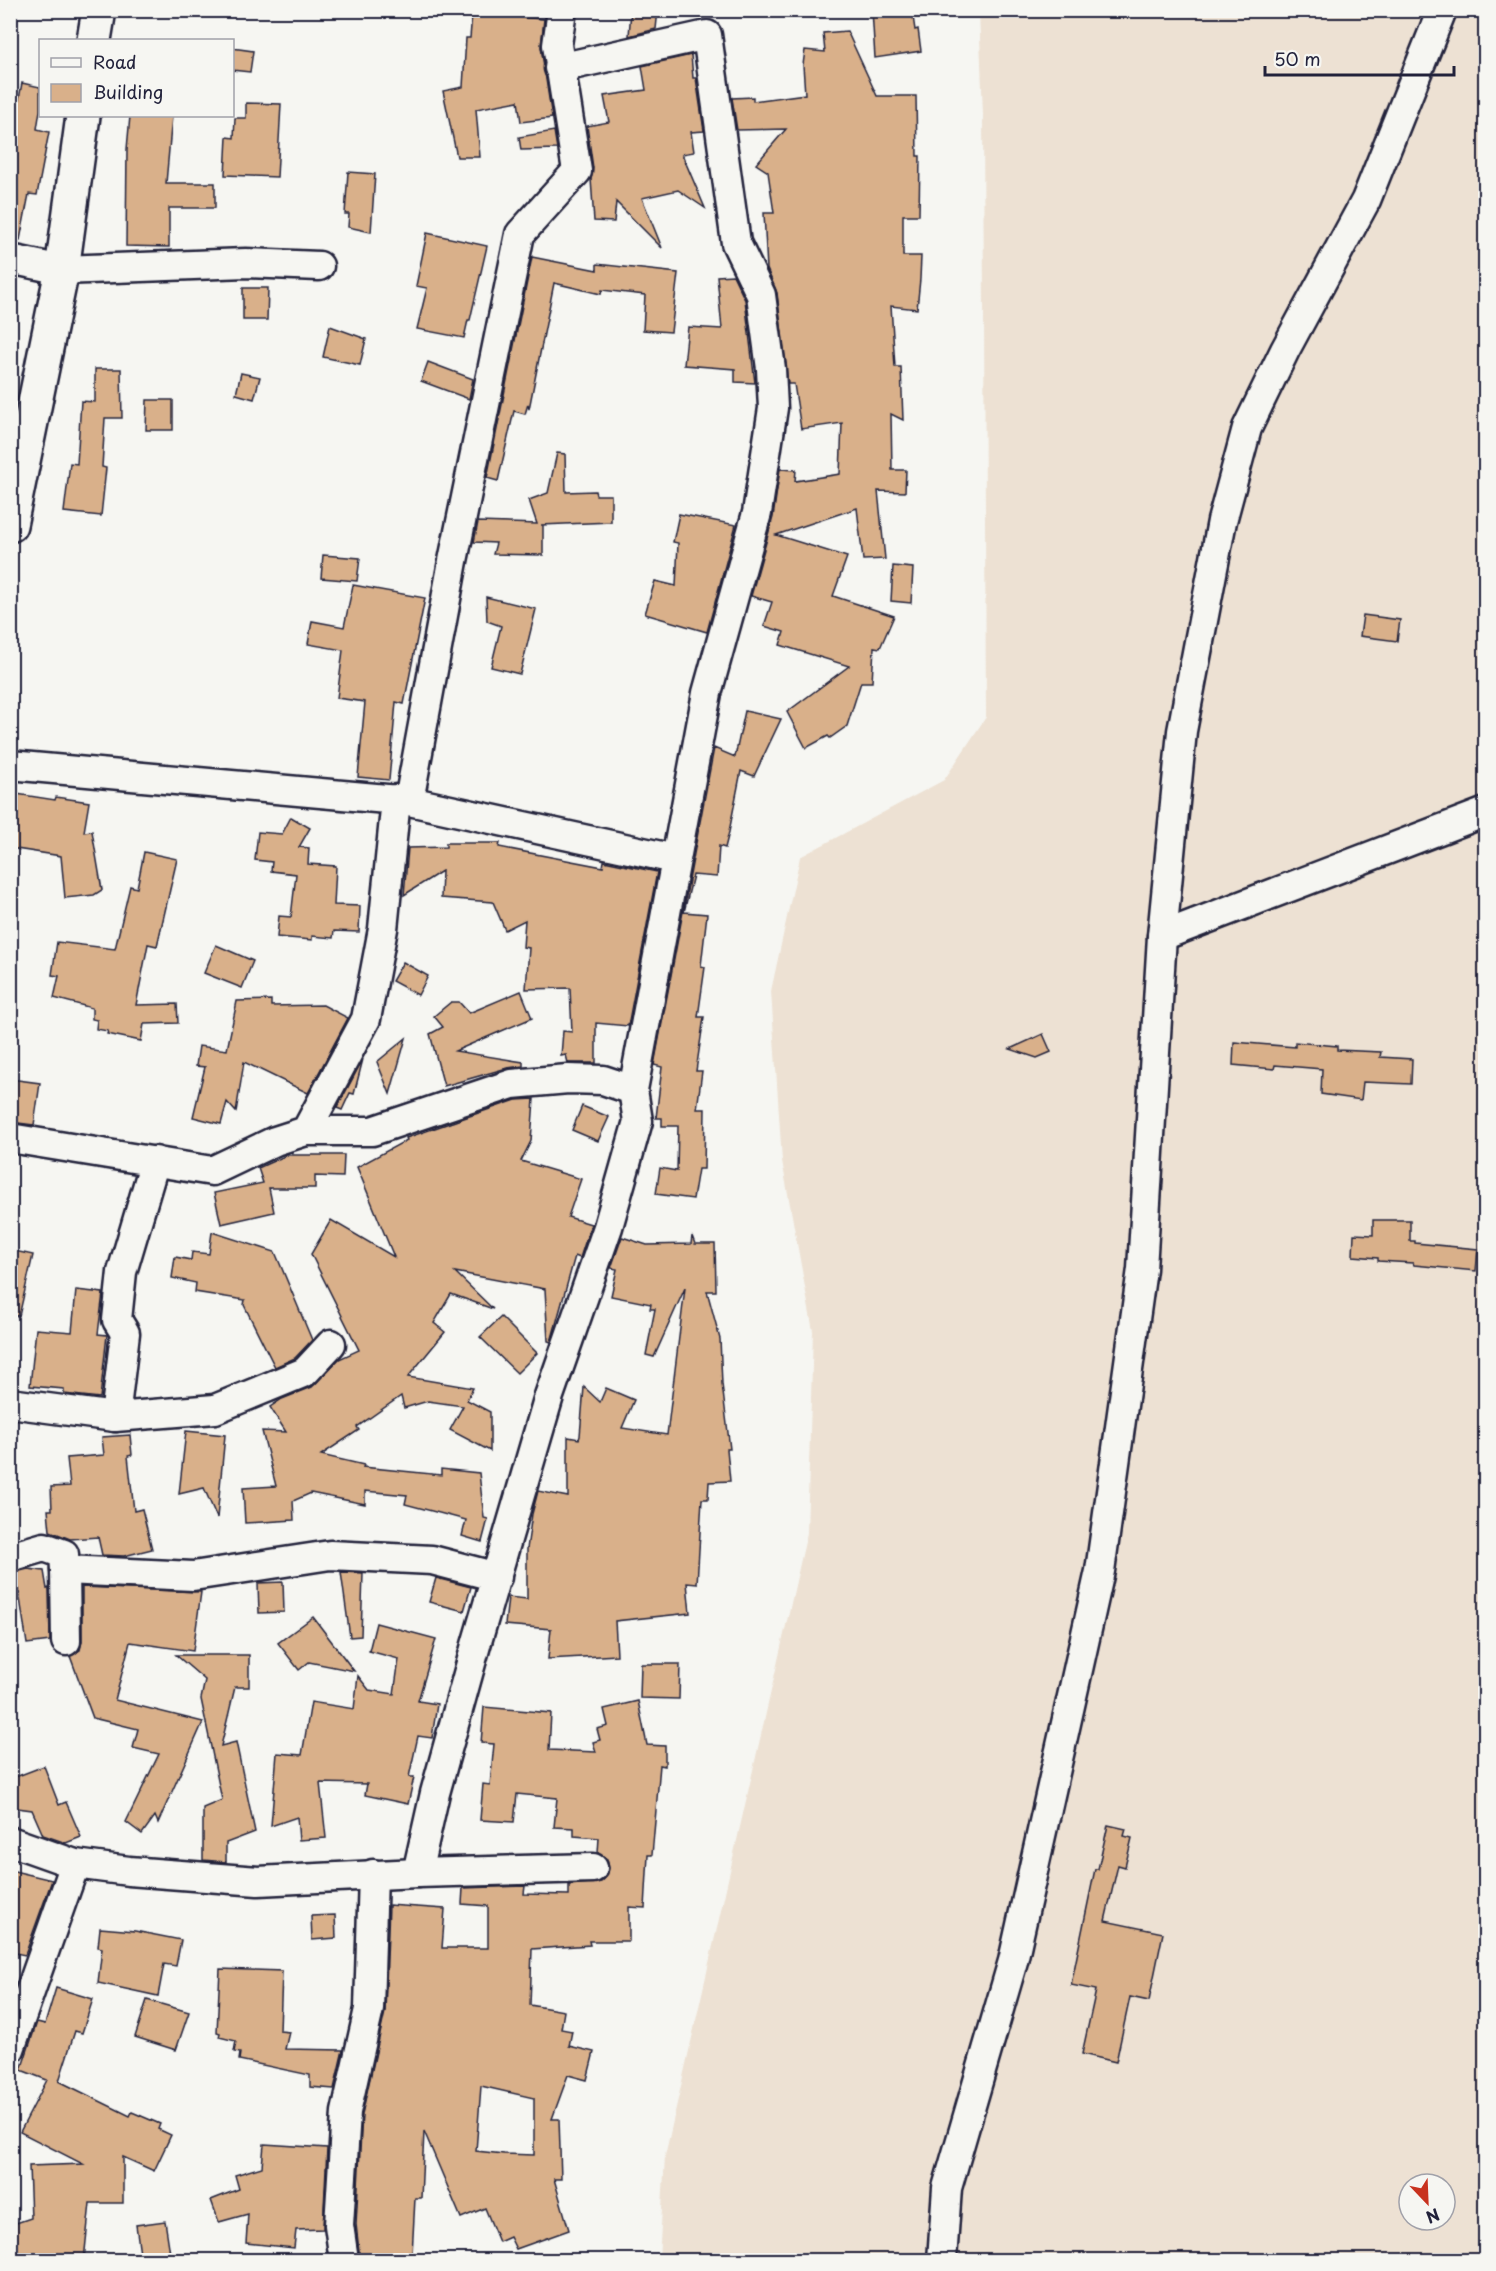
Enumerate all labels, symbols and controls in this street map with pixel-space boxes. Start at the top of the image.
legend [39,39,234,117]
scale bar [1265,39,1454,77]
text: 50 m [1274,45,1321,72]
text: Road [93,48,137,75]
text: Building [93,78,163,105]
north arrow [1397,2172,1457,2232]
text: N [1423,2203,1444,2230]

